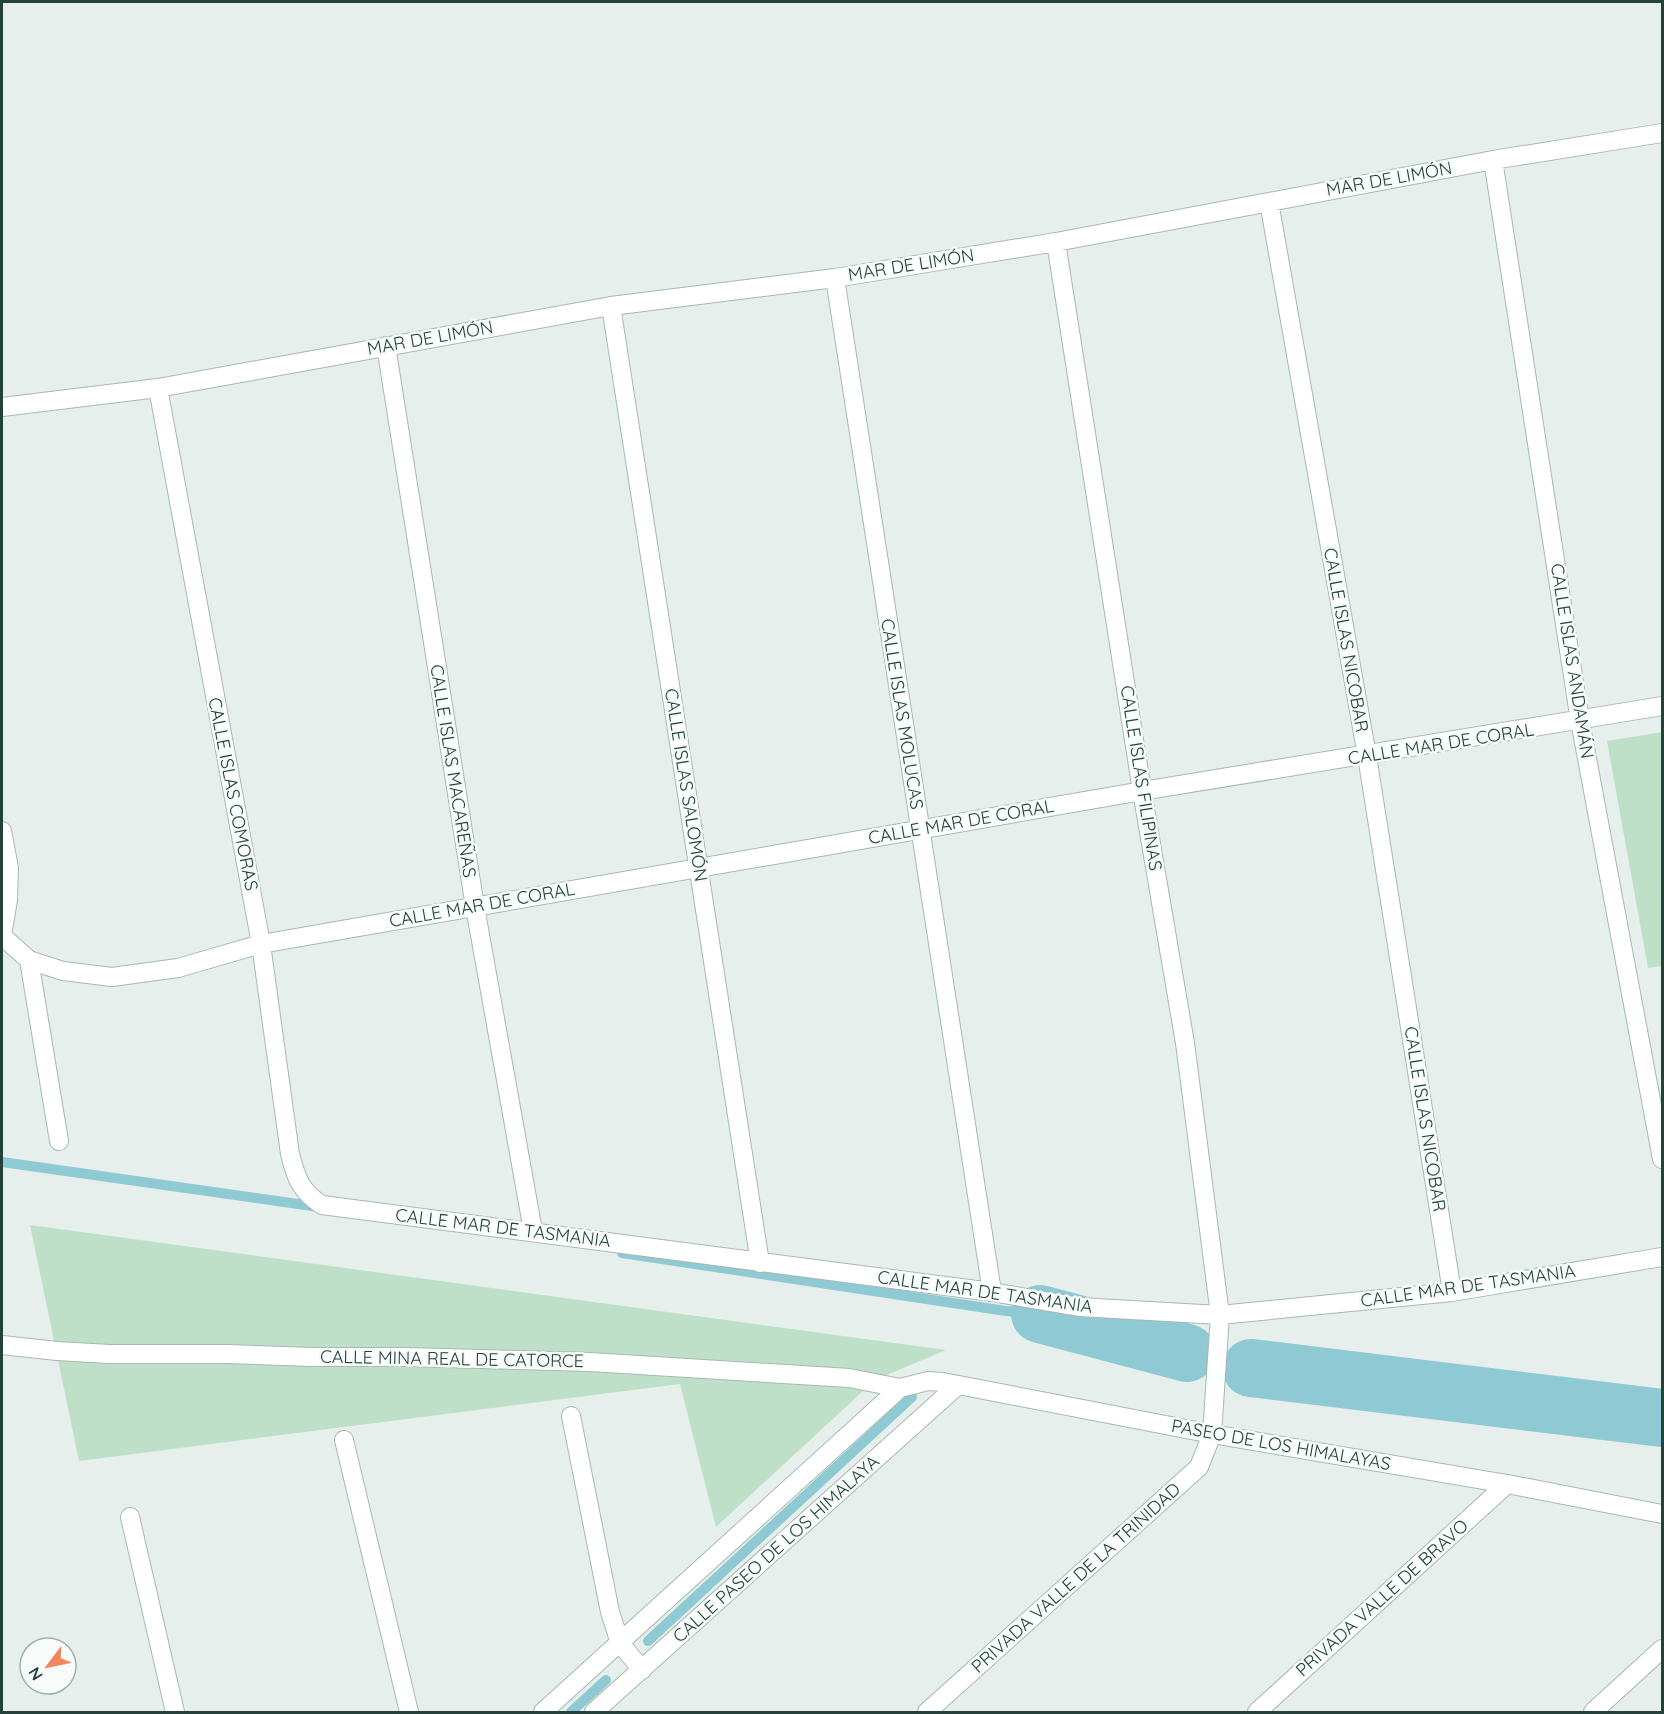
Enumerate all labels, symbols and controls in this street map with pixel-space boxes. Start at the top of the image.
street label: MAR DE LIMÓN [1324,156,1454,201]
street label: MAR DE LIMÓN [846,243,976,286]
street label: MAR DE LIMÓN [365,315,495,360]
street label: CALLE ISLAS NICOBAR [1319,546,1374,734]
street label: CALLE ISLAS ANDAMÁN [1546,562,1599,760]
street label: CALLE ISLAS MOLUCAS [876,617,929,811]
street label: CALLE ISLAS MACAREÑAS [425,663,482,879]
street label: CALLE ISLAS FILIPINAS [1115,684,1168,872]
street label: CALLE ISLAS SALOMÓN [660,687,713,883]
street label: CALLE ISLAS COMORAS [203,695,264,893]
street label: CALLE MAR DE CORAL [1346,717,1536,770]
street label: CALLE MAR DE CORAL [866,794,1056,849]
street label: CALLE MAR DE CORAL [387,877,577,932]
street label: CALLE ISLAS NICOBAR [1399,1025,1451,1213]
street label: CALLE MAR DE TASMANIA [394,1203,612,1252]
street label: CALLE MAR DE TASMANIA [1359,1259,1577,1312]
street label: CALLE MAR DE TASMANIA [876,1265,1094,1318]
street label: CALLE MINA REAL DE CATORCE [320,1345,584,1372]
street label: PASEO DE LOS HIMALAYAS [1170,1414,1393,1475]
street label: CALLE PASEO DE LOS HIMALAYA [668,1449,884,1648]
street label: PRIVADA VALLE DE LA TRINIDAD [966,1477,1185,1678]
street label: PRIVADA VALLE DE BRAVO [1291,1514,1473,1681]
north arrow [18,1636,78,1696]
text: N [24,1664,47,1684]

